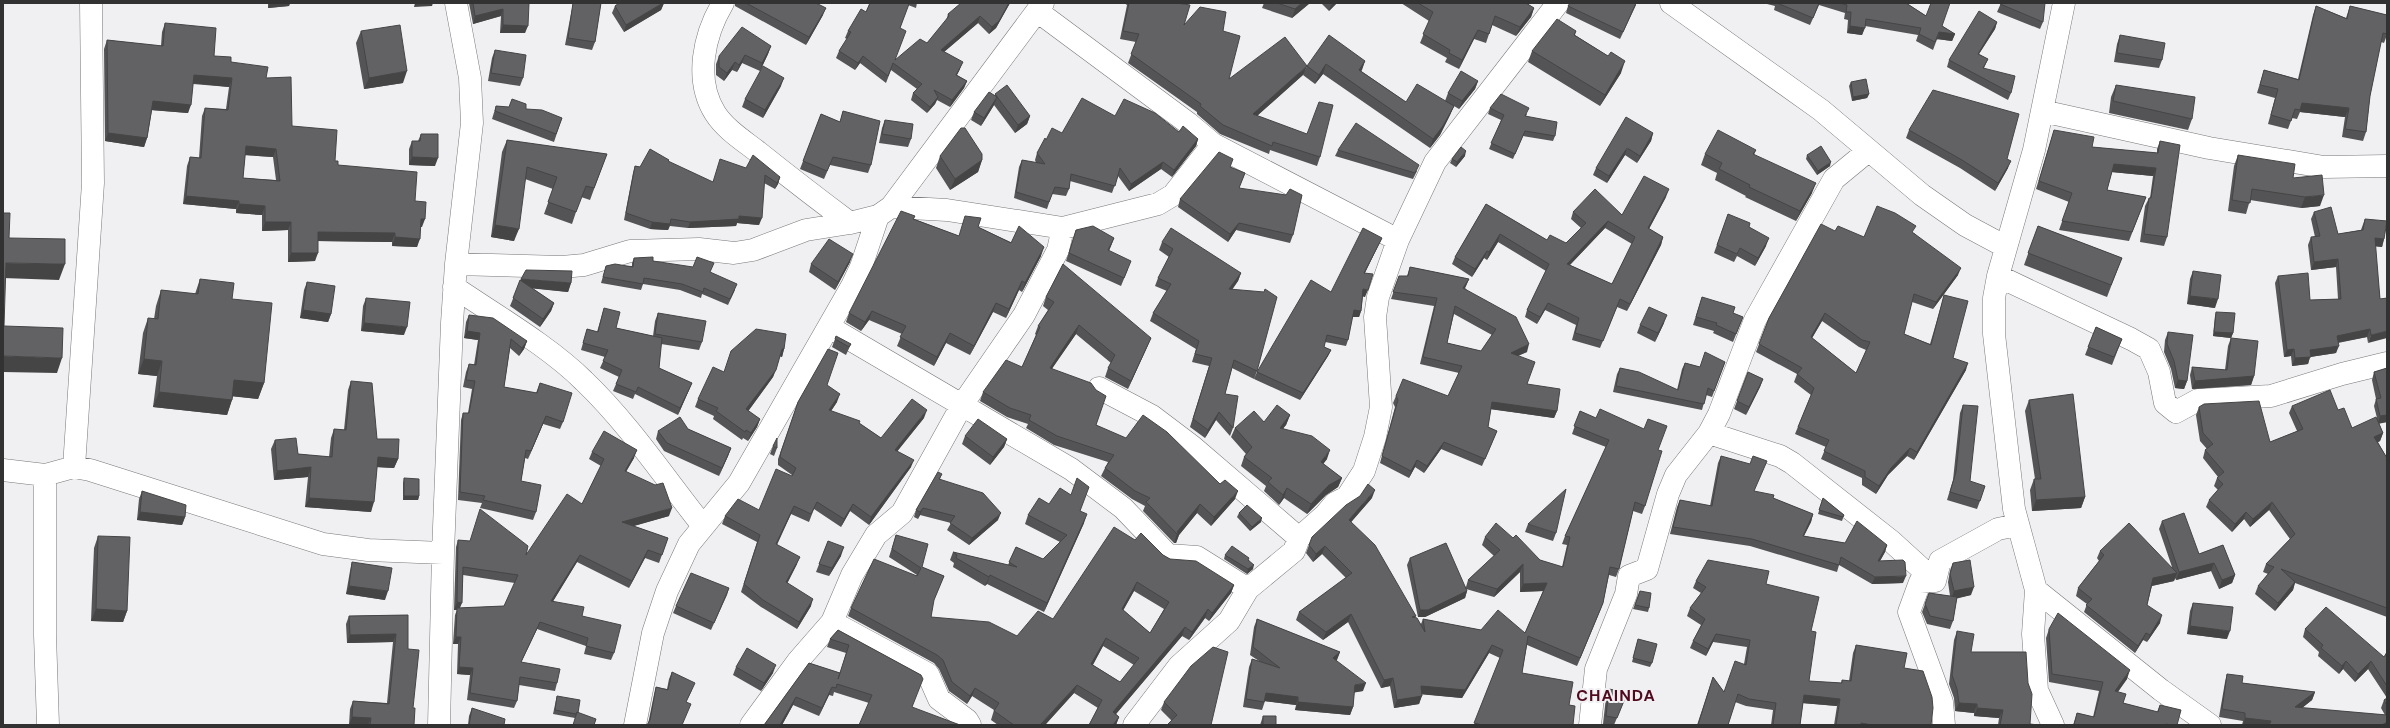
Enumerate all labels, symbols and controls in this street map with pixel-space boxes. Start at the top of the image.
district label: CHAINDA [1576,685,1656,706]

